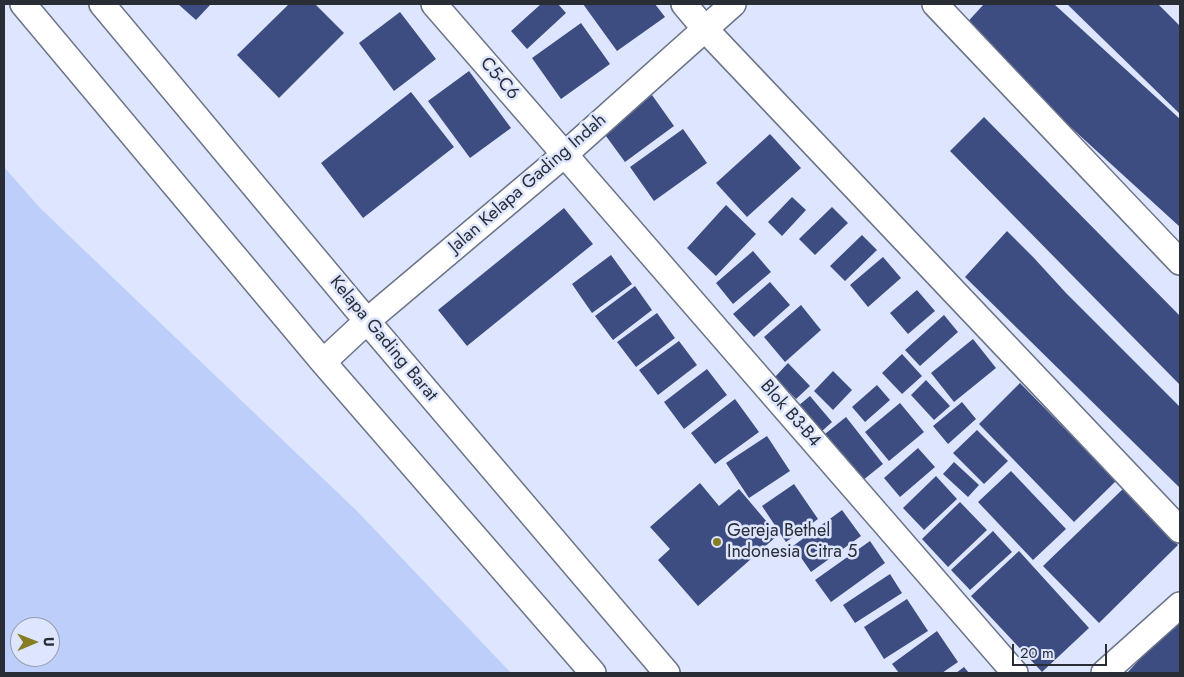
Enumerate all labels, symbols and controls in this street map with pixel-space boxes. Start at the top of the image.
street label: C5-C6 [475,53,523,105]
street label: Jalan Kelapa Gading Indah [445,110,611,258]
street label: Kelapa Gading Barat [324,272,442,406]
street label: Blok B3-B4 [755,376,825,452]
place label: Gereja Bethel Indonesia Citra 5 [727,521,857,564]
marker: Gereja Bethel Indonesia Citra 5 [711,536,723,548]
north arrow [10,617,60,667]
scale bar [1014,634,1109,666]
text: U [39,637,59,647]
text: 20 m [1020,642,1054,664]

